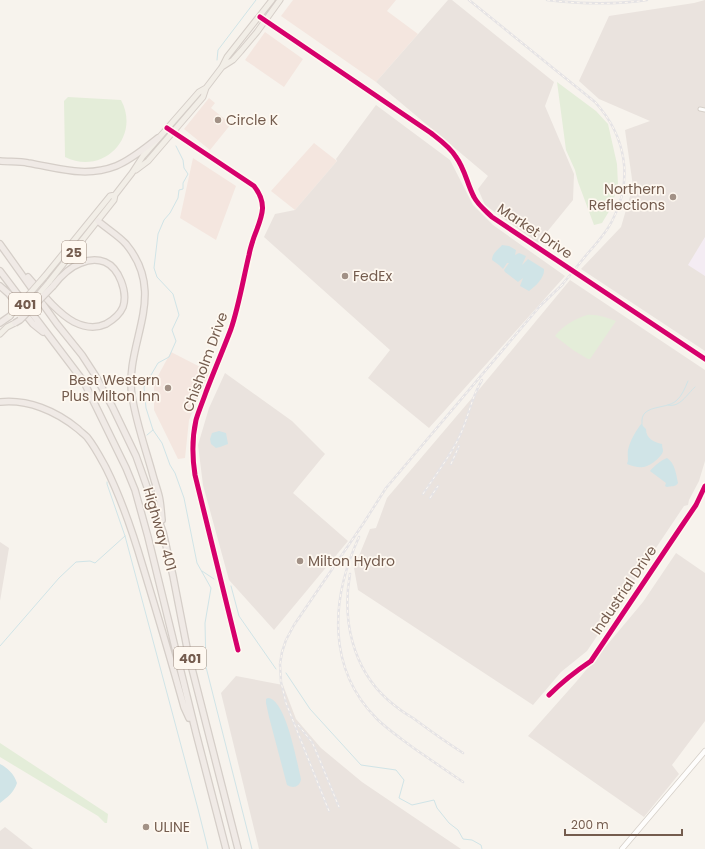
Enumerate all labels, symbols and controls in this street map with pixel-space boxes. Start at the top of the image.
place label: Circle K [226,110,279,130]
marker: Circle K [213,115,223,125]
place label: Northern Reflections [589,179,665,215]
marker: Northern Reflections [668,192,678,202]
street label: Market Drive [494,199,577,264]
road number: 25 [62,241,86,263]
place label: FedEx [353,266,392,286]
marker: FedEx [340,271,350,281]
road number: 401 [9,293,41,315]
street label: Chisholm Drive [178,309,232,415]
place label: Best Western Plus Milton Inn [61,370,160,406]
marker: Best Western Plus Milton Inn [163,383,173,393]
street label: Highway 401 [139,485,181,573]
street label: Industrial Drive [587,541,661,639]
place label: Milton Hydro [308,551,395,571]
marker: Milton Hydro [295,556,305,566]
road number: 401 [174,647,206,669]
scale bar [565,811,682,837]
text: 200 m [571,816,609,833]
place label: ULINE [154,817,190,837]
marker: ULINE [141,822,151,832]

